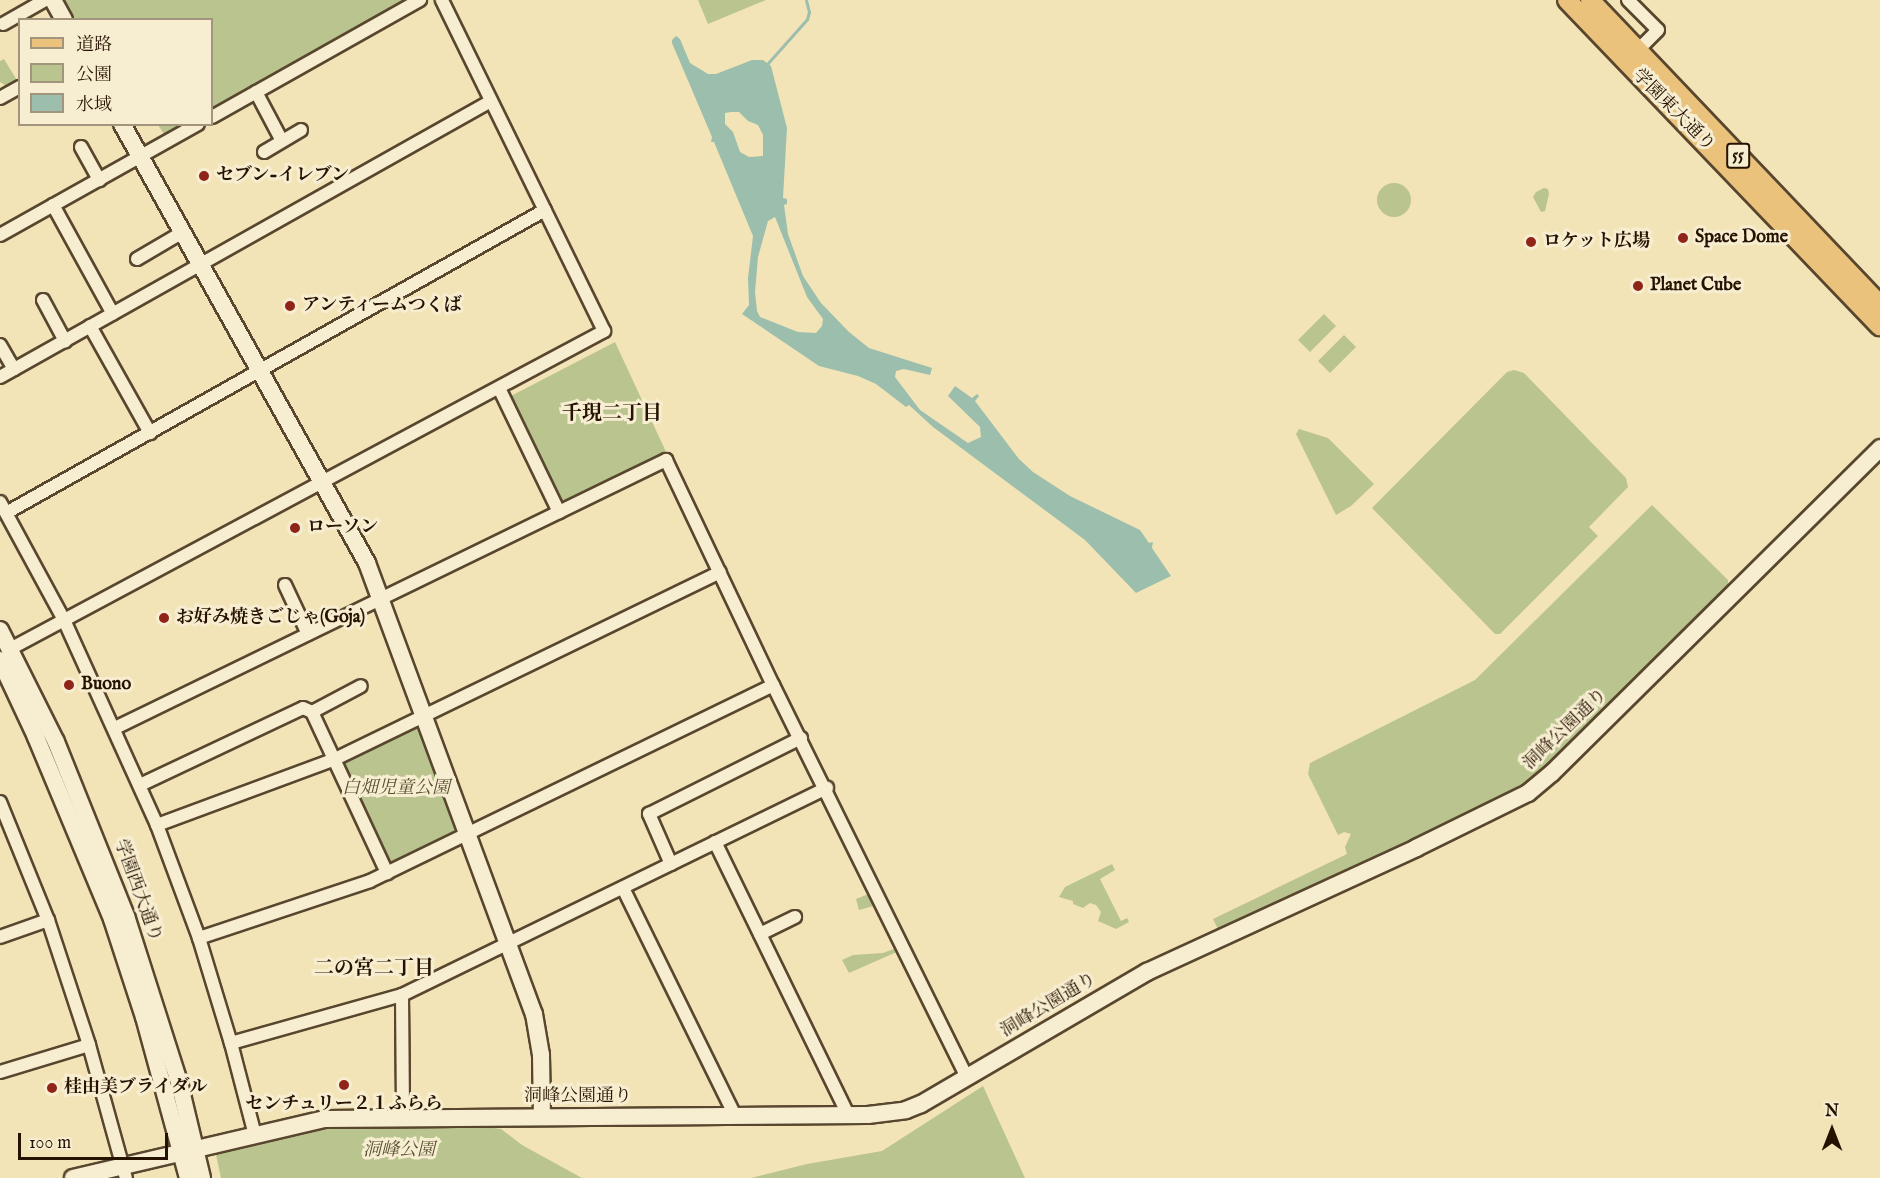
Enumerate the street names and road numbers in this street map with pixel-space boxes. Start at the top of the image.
street label: 学園東大通り [1627,65,1719,157]
road number: 55 [1726,143,1750,169]
street label: 洞峰公園通り [1520,685,1612,775]
street label: 学園西大通り [108,837,166,945]
street label: 洞峰公園通り [997,969,1101,1043]
street label: 洞峰公園通り [524,1086,632,1108]

